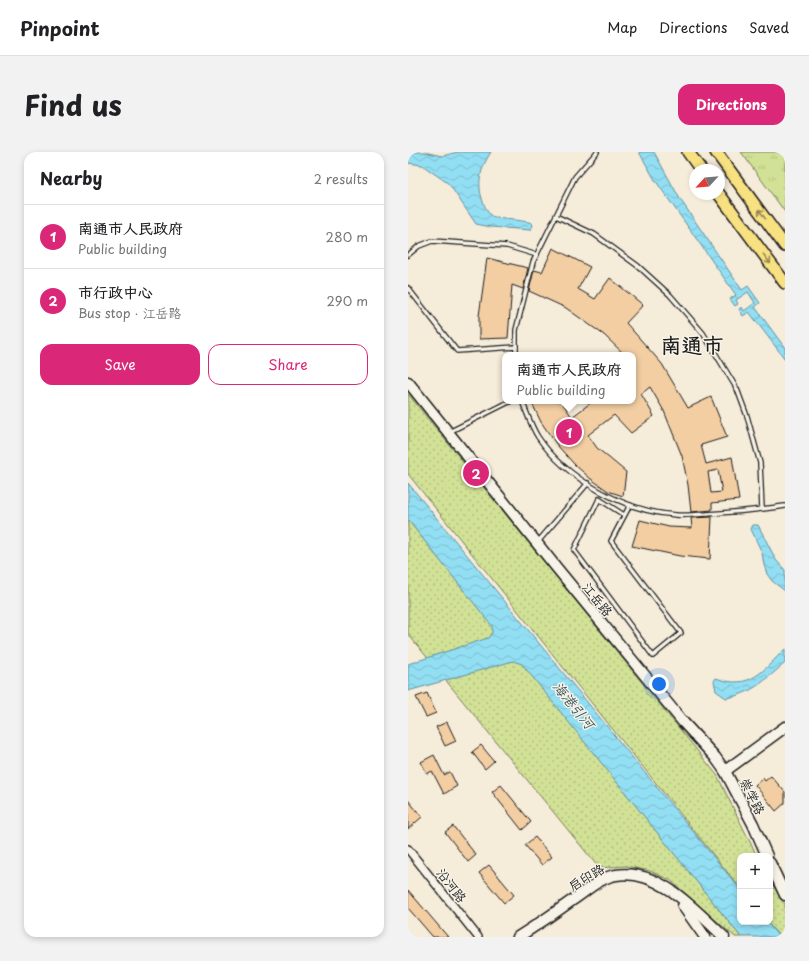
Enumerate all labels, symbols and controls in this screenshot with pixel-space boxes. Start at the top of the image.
text: Pinpoint [20,14,100,42]
text: Map [607,17,637,38]
text: Directions [659,17,727,38]
text: Saved [749,17,789,38]
text: Find us [24,83,122,126]
button: Directions [678,84,785,125]
north arrow [689,164,725,200]
text: Nearby [40,165,102,191]
text: 2 results [314,169,368,188]
one-way arrow [758,209,766,220]
text: 南通市人民政府 [78,216,183,239]
text: 1 [50,227,56,246]
text: 280 m [326,227,368,246]
text: Public building [78,239,167,258]
one-way arrow [763,253,771,264]
text: 市行政中心 [78,280,153,303]
text: 2 [48,291,58,310]
text: 290 m [327,291,368,310]
text: Bus stop · 江岳路 [78,303,182,322]
district label: 南通市 [661,328,724,360]
button: Save [40,344,200,385]
button: Share [208,344,368,385]
popup [502,352,636,404]
text: 南通市人民政府 [516,357,622,380]
text: Public building [516,380,605,399]
pin: 1 [556,417,582,447]
pin: 2 [463,458,489,488]
street label: 江岳路 [578,578,618,620]
your location [649,674,669,694]
water label: 海港引河 [548,677,601,735]
street label: 崇学路 [736,774,770,818]
map controls [737,853,773,925]
button: + [737,853,773,889]
street label: 启印路 [564,859,608,895]
street label: 沿河路 [433,864,471,906]
button: − [737,889,773,925]

